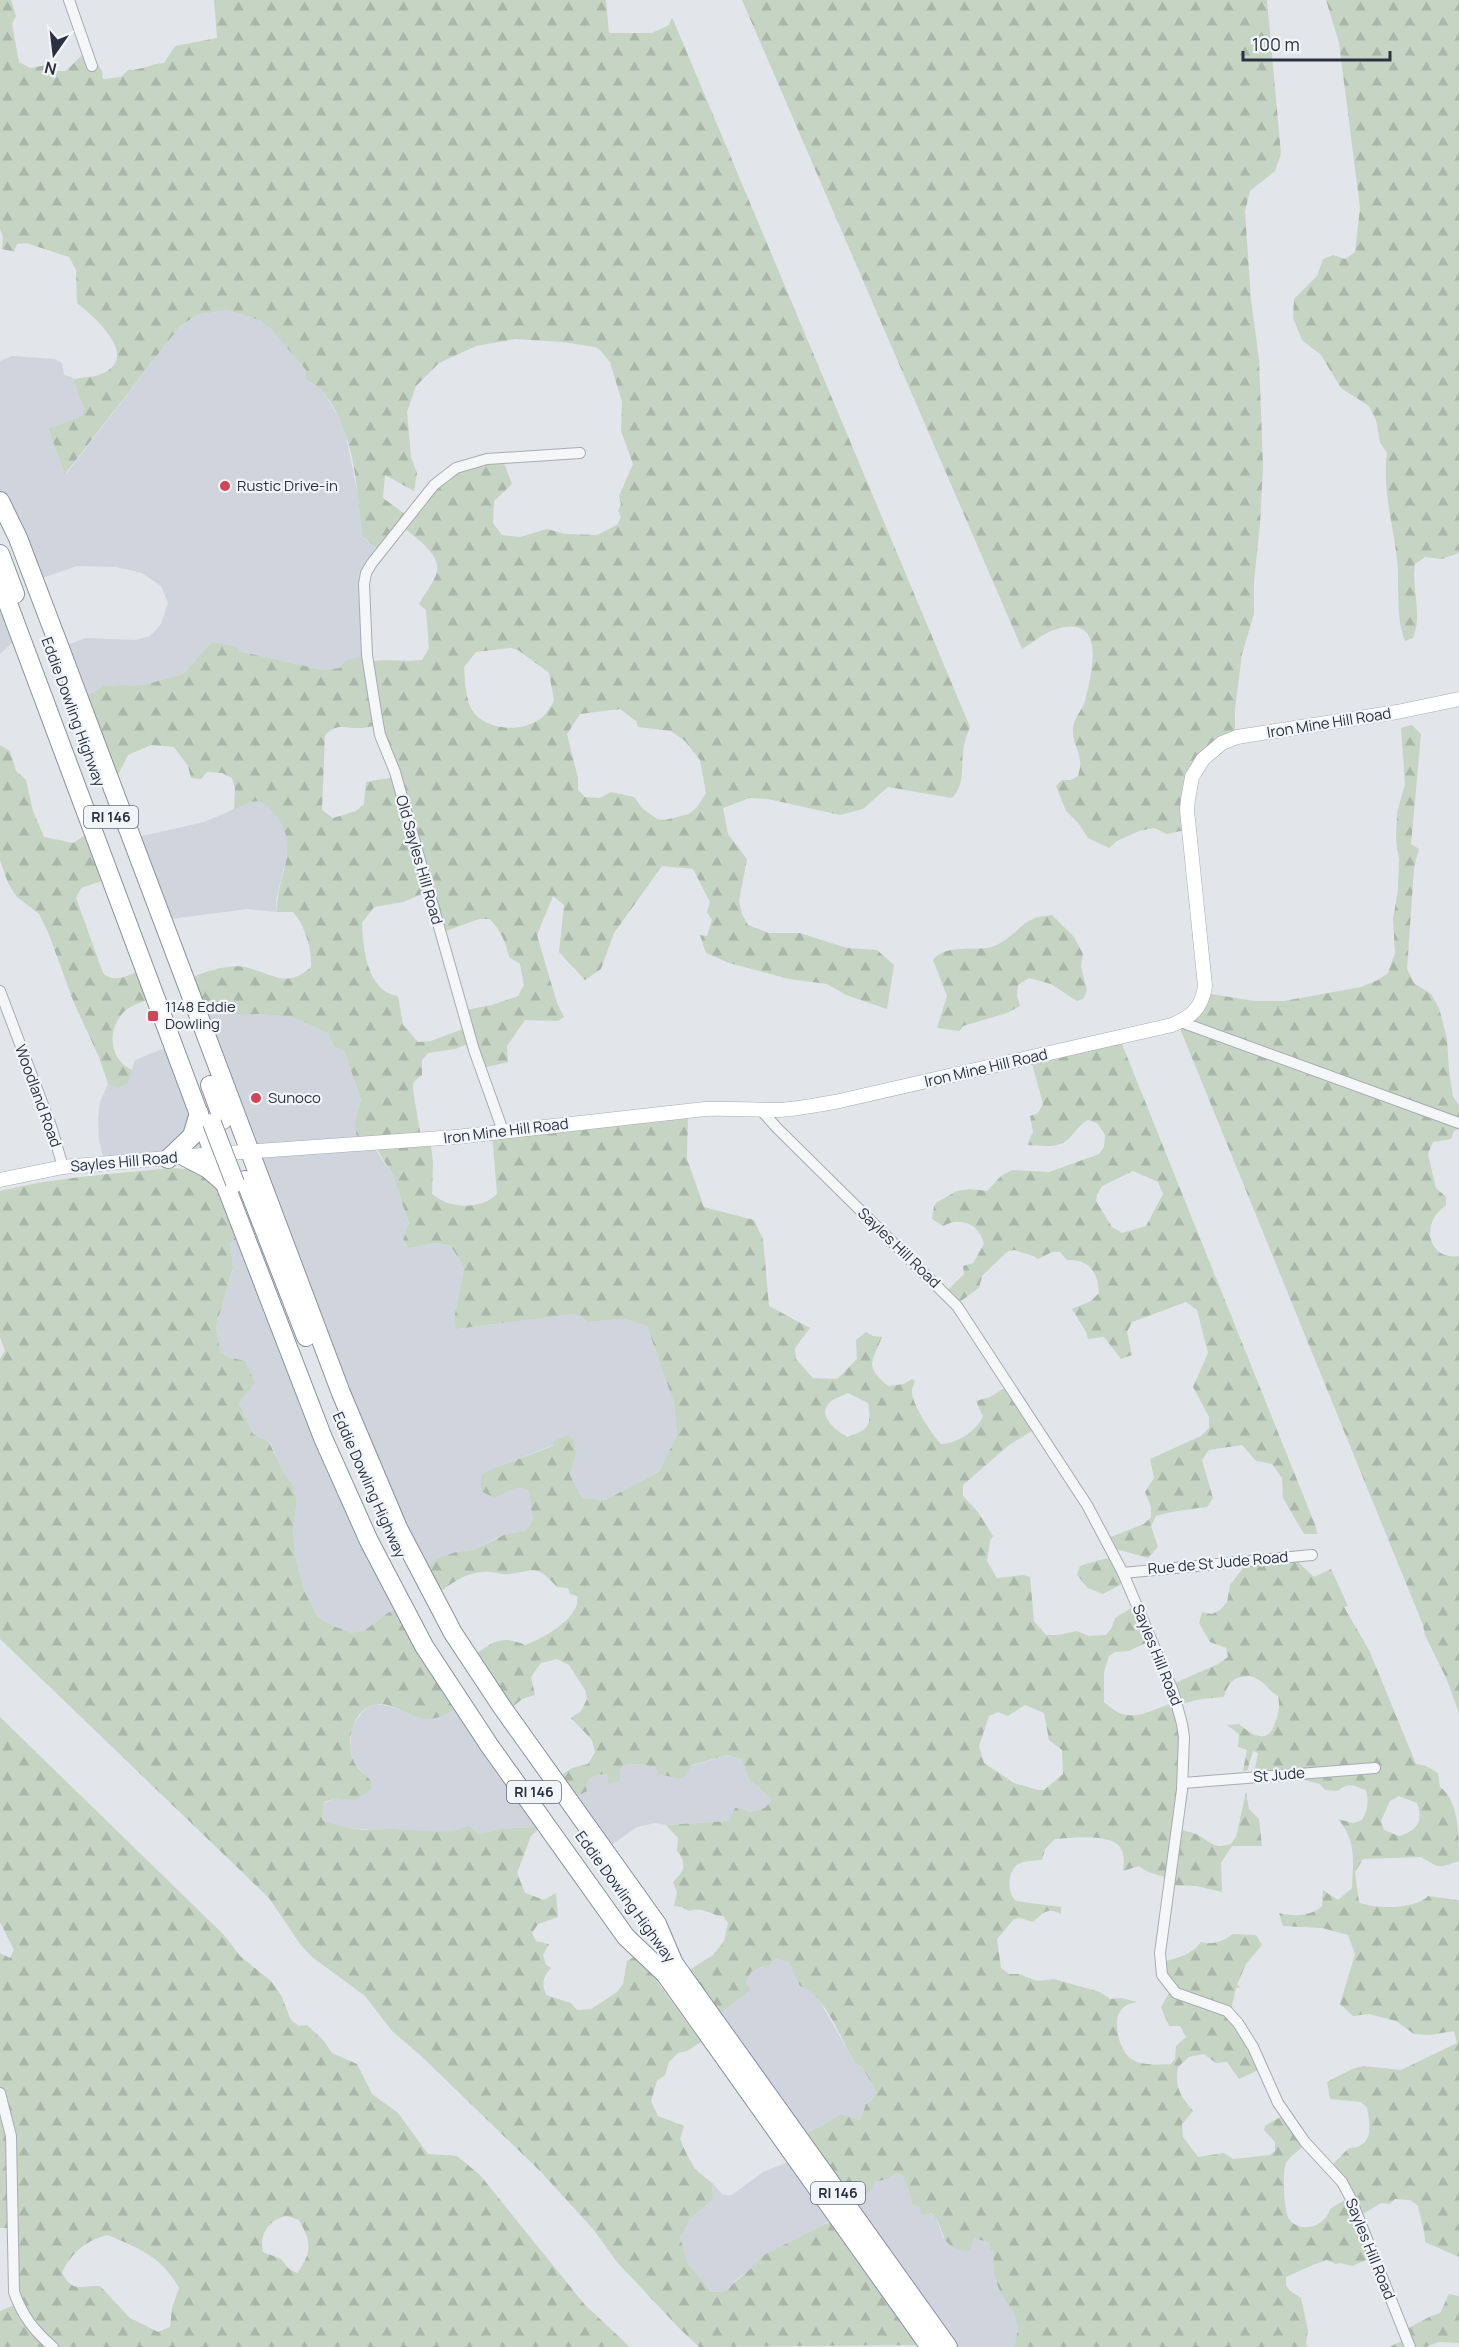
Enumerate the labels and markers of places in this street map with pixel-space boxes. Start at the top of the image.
place label: Rustic Drive-in [237,475,338,496]
marker: Rustic Drive-in [218,479,232,493]
place label: 1148 Eddie Dowling [165,996,236,1034]
marker: 1148 Eddie Dowling [146,1009,160,1023]
place label: Sunoco [268,1087,321,1108]
marker: Sunoco [249,1091,263,1105]

